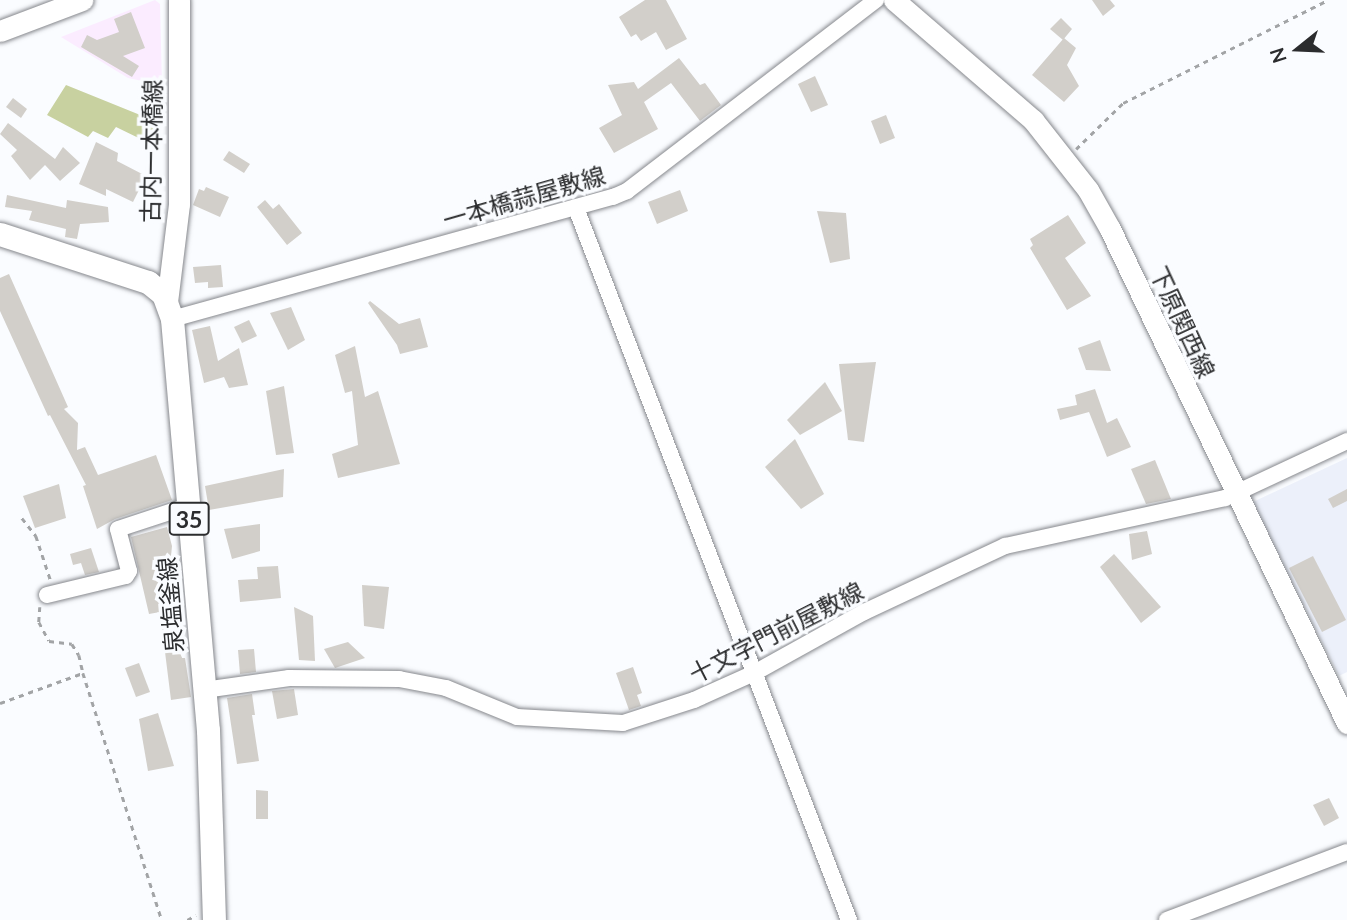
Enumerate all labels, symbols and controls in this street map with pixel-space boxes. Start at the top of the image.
north arrow [1263,14,1333,84]
text: N [1264,45,1291,66]
street label: 古内一本橋線 [135,79,167,223]
street label: 一本橋蒜屋敷線 [439,160,609,234]
street label: 下原関西線 [1145,262,1221,382]
road number: 35 [168,499,210,538]
street label: 泉塩釜線 [151,556,189,654]
street label: 十文字門前屋敷線 [684,576,868,688]

